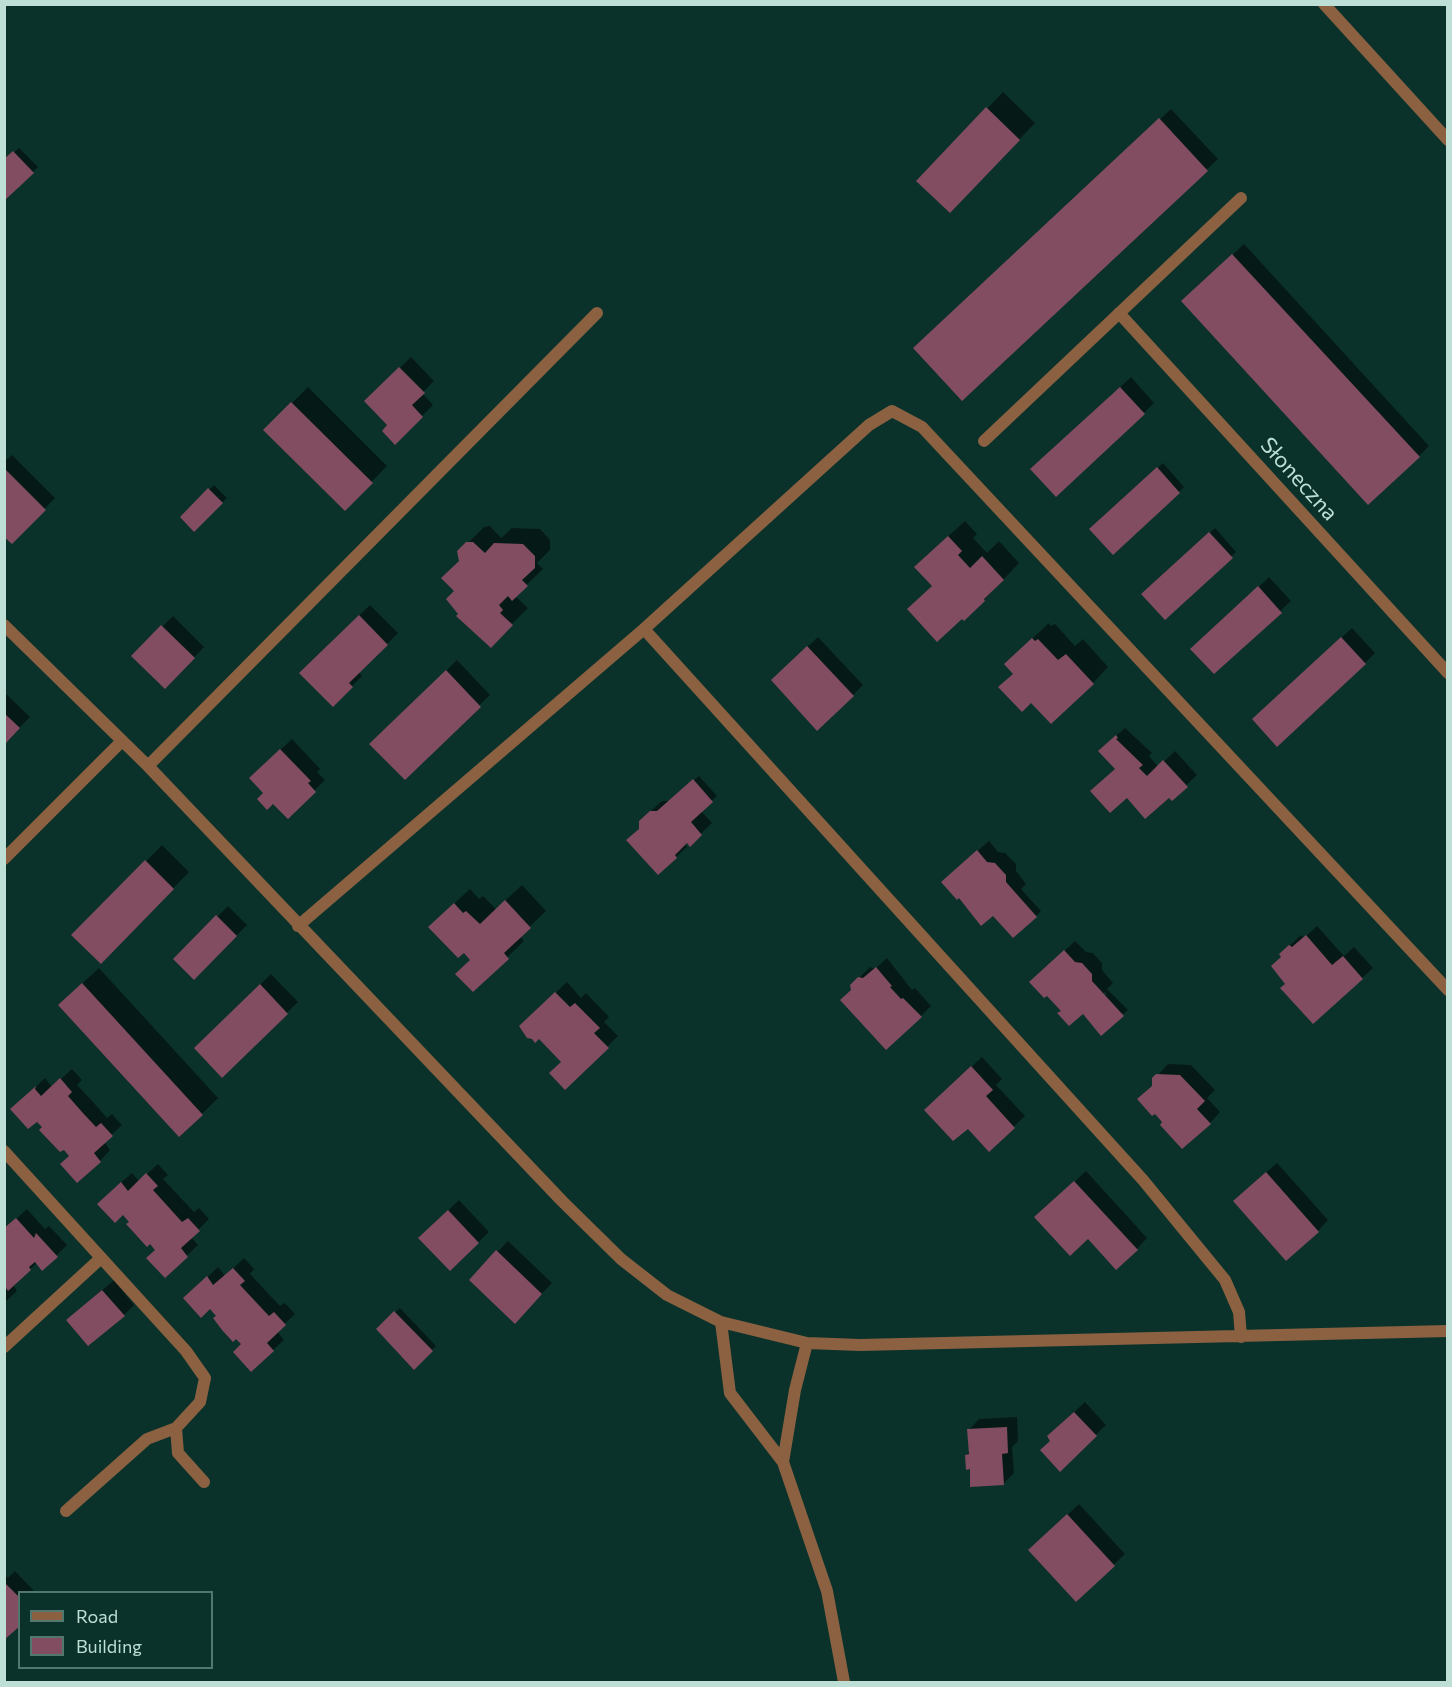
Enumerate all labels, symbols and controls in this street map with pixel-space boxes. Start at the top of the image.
street label: Słoneczna [1255,432,1343,526]
legend [18,1591,213,1669]
text: Road [76,1605,118,1627]
text: Building [76,1635,142,1657]

